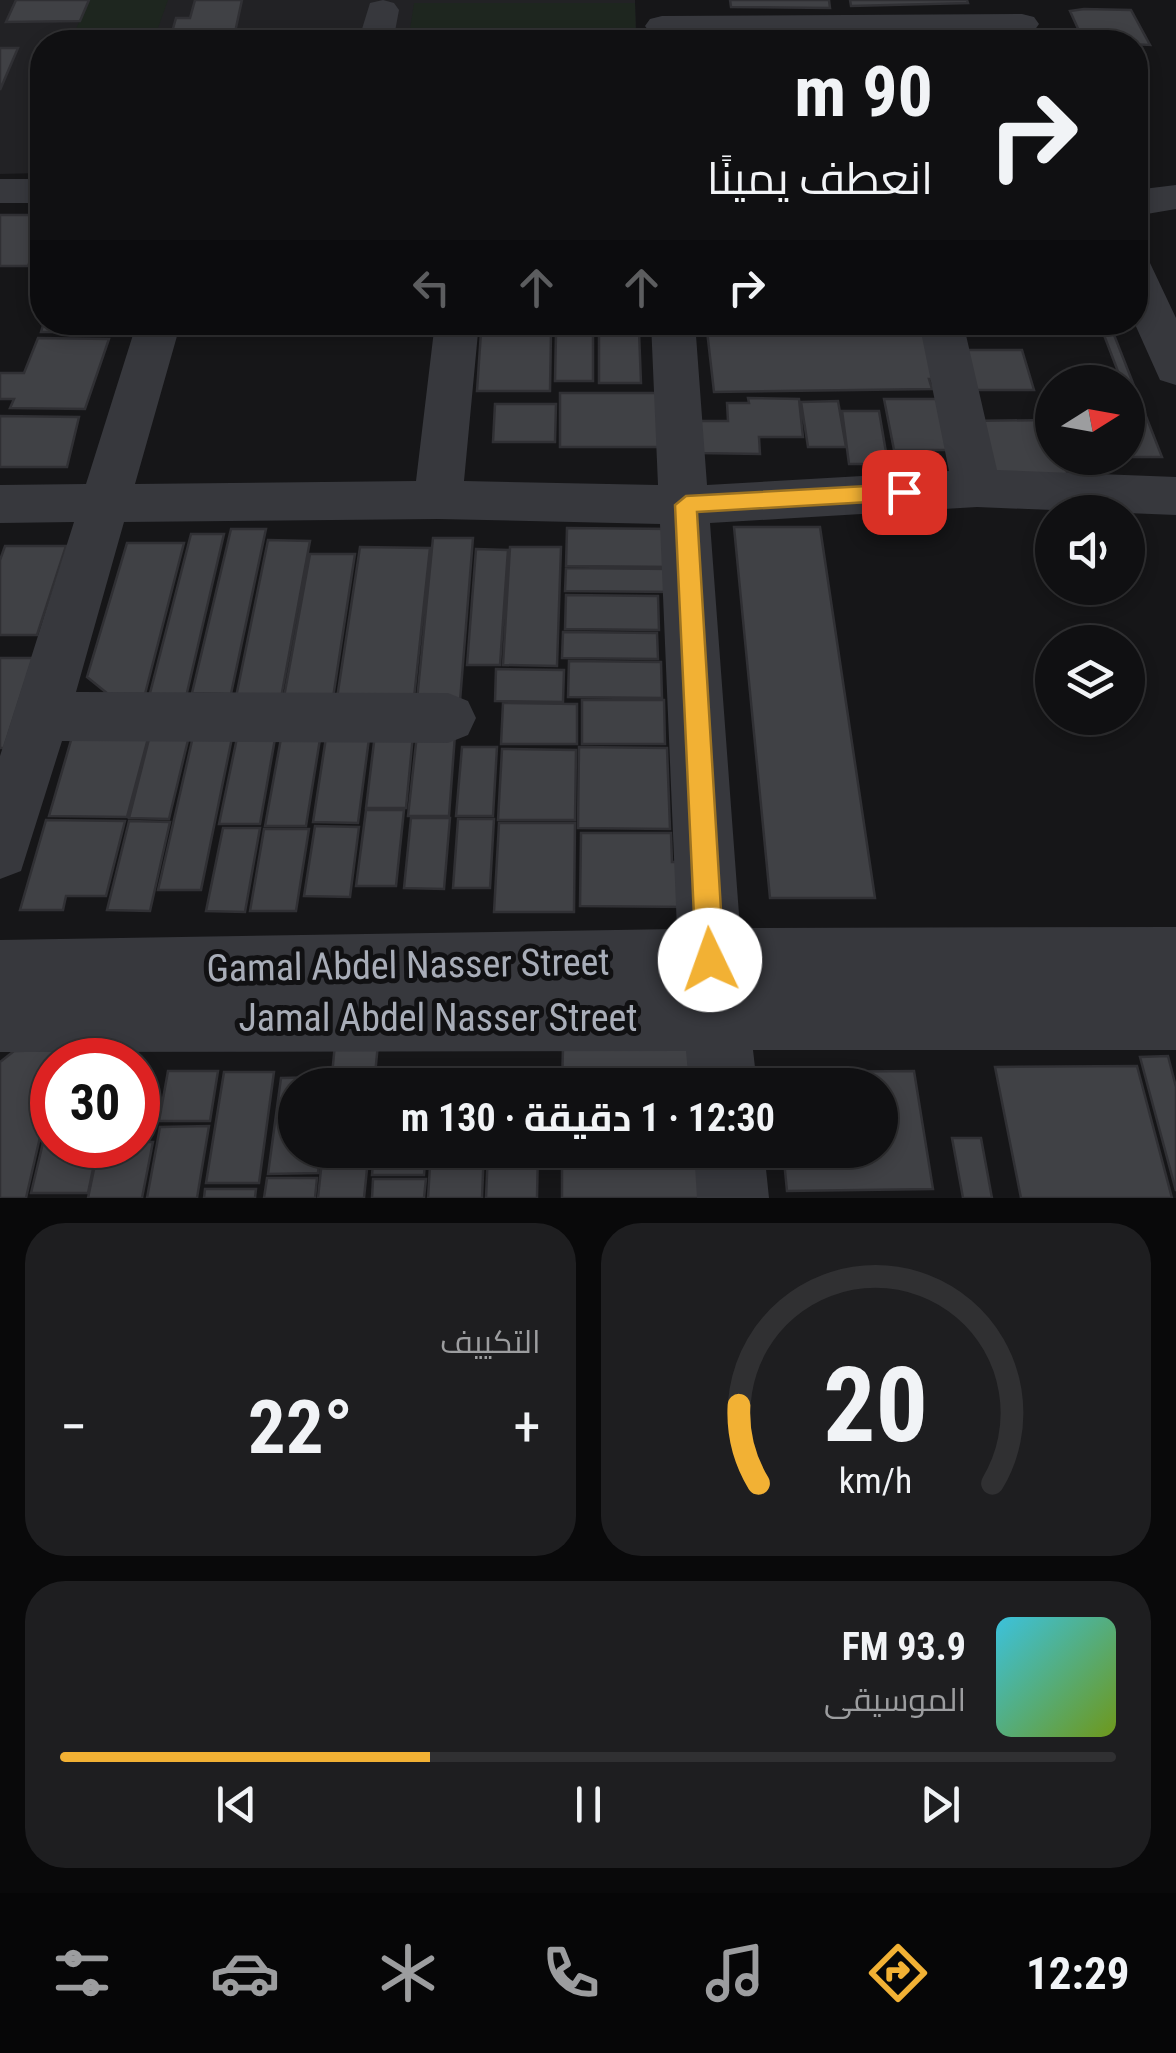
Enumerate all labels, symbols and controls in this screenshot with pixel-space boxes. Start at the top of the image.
text: 90 m [794,51,933,133]
icon: right [968,70,1098,200]
text: انعطف يمينًا [707,152,933,205]
icon: left [404,260,459,315]
icon: ahead [509,260,564,315]
icon: ahead [614,260,669,315]
icon: right [719,260,774,315]
north arrow [1035,365,1145,475]
map controls [1035,365,1145,735]
pin [862,450,947,535]
icon: arrive [877,465,932,520]
button: sound [1035,495,1145,605]
button: layers [1035,625,1145,735]
position arrow [658,908,762,1012]
street label: Gamal Abdel Nasser Street [206,939,610,991]
street label: Jamal Abdel Nasser Street [238,996,638,1040]
speed limit sign: 30 [30,1038,160,1168]
text: 12:30 · 1 دقيقة · 130 m [401,1096,775,1140]
text: التكييف [440,1323,541,1361]
text: 20 [823,1345,928,1466]
text: 22° [248,1383,353,1471]
text: − [60,1395,88,1459]
text: + [513,1395,541,1459]
text: km/h [839,1460,913,1502]
text: 93.9 FM [842,1625,966,1669]
text: الموسيقى [824,1681,966,1719]
icon: previous [209,1777,264,1832]
icon: pause [561,1777,616,1832]
icon: next [913,1777,968,1832]
icon: filters [47,1938,117,2008]
icon: car [210,1938,280,2008]
icon: climate [373,1938,443,2008]
icon: phone [536,1938,606,2008]
icon: music [700,1938,770,2008]
icon: directions [863,1938,933,2008]
text: 12:29 [1026,1947,1129,2000]

